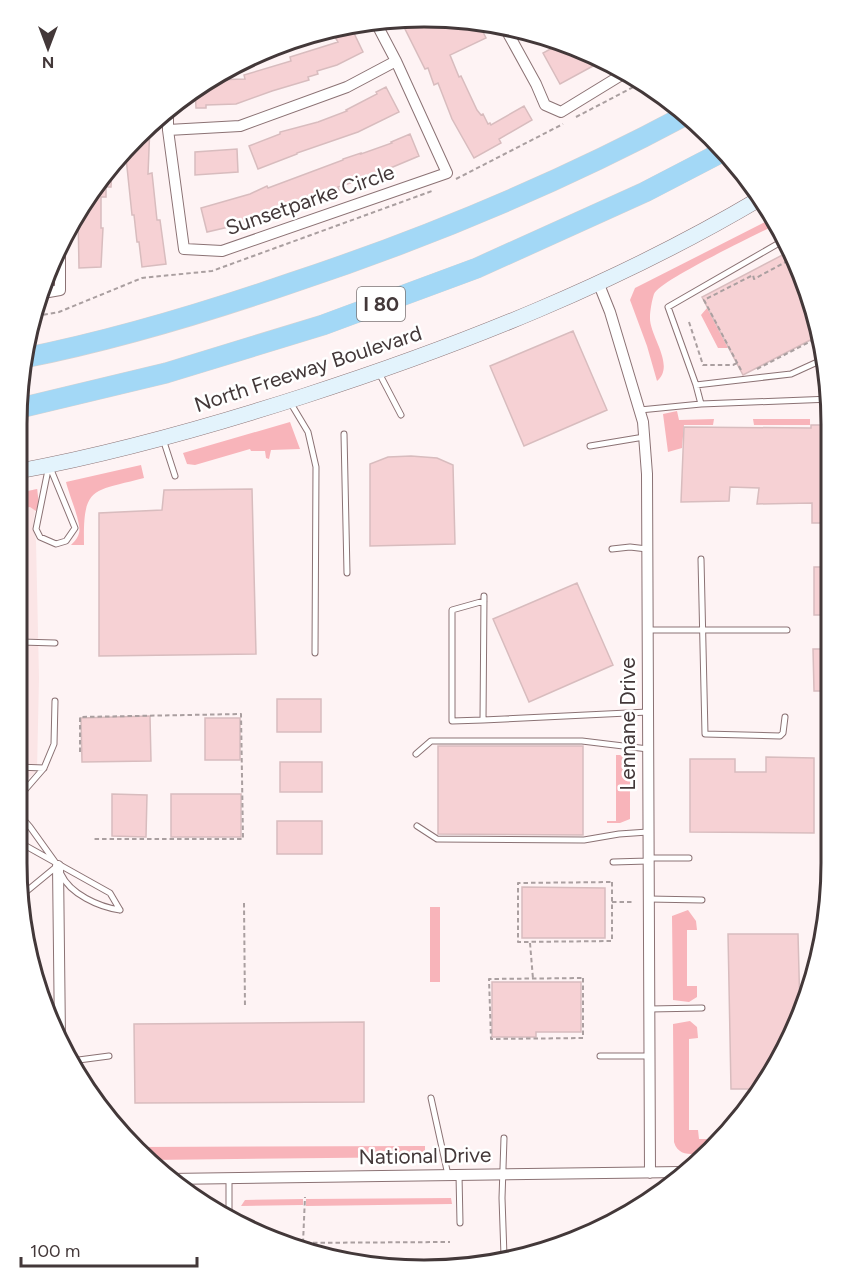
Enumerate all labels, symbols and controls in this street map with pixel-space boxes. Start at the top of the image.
north arrow [18,18,78,78]
text: N [42,53,54,72]
street label: Sunsetparke Circle [222,159,398,240]
road number: I 80 [357,287,405,321]
street label: North Freeway Boulevard [191,320,425,417]
street label: Lennane Drive [615,657,640,791]
street label: National Drive [358,1142,492,1169]
scale bar [21,1230,196,1268]
text: 100 m [30,1240,80,1262]

